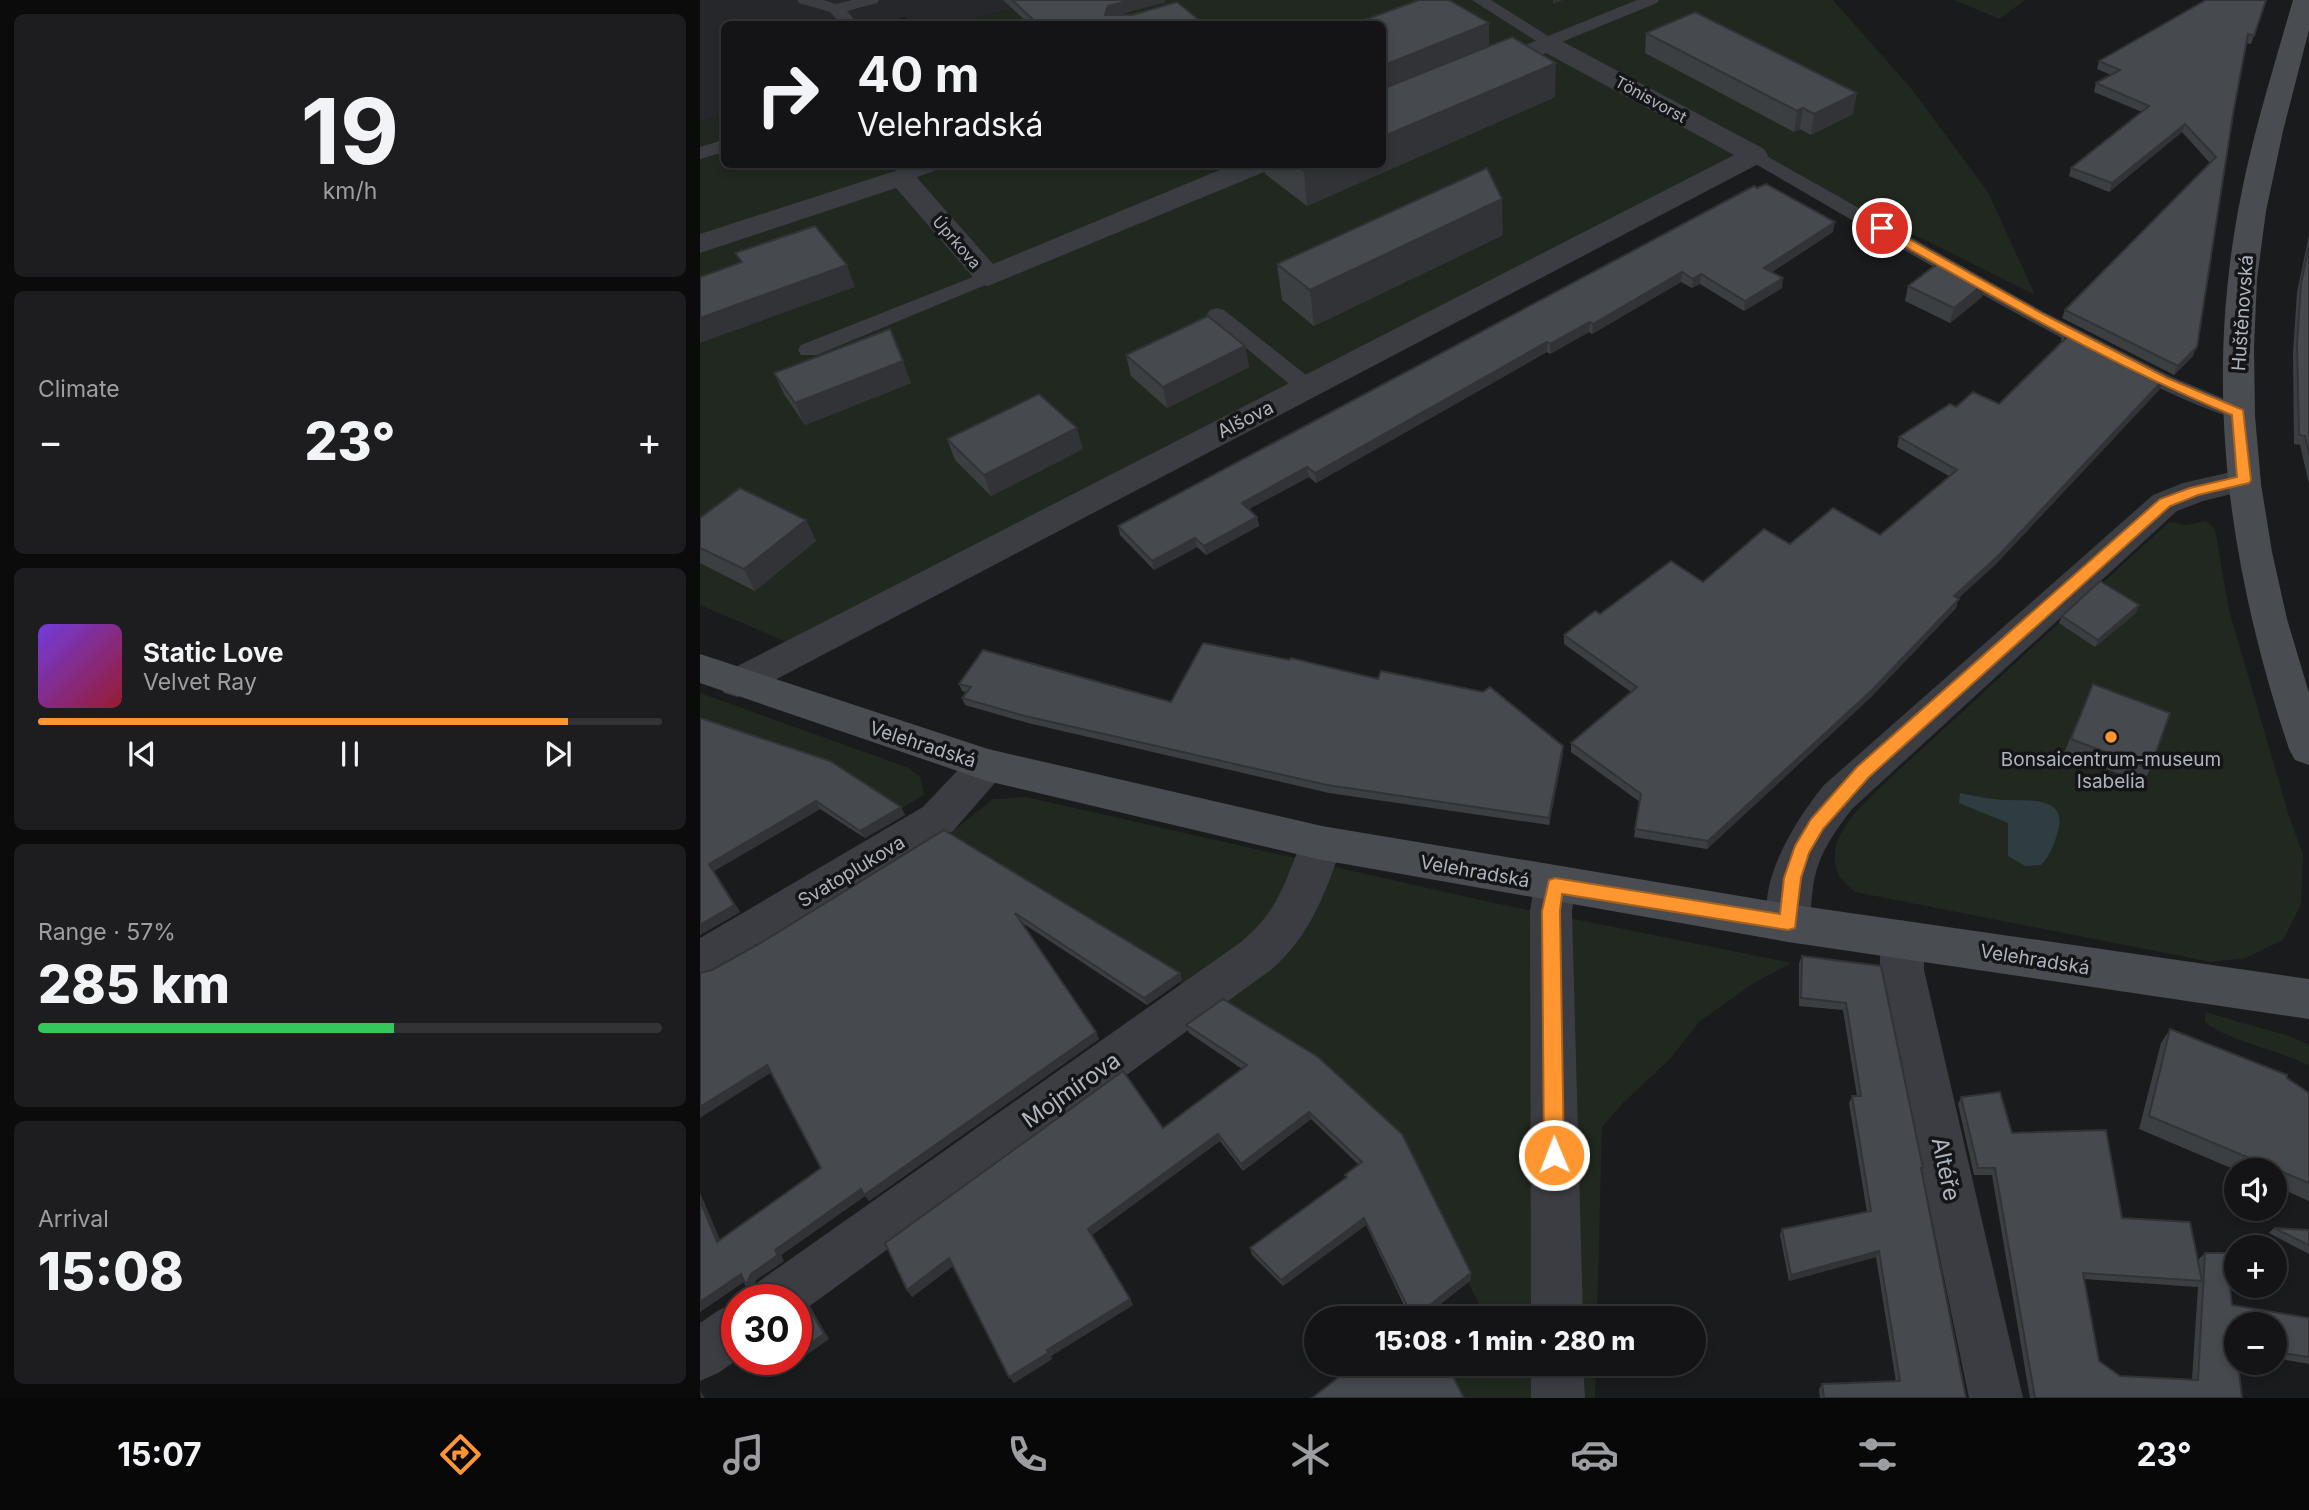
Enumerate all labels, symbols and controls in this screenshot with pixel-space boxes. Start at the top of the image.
text: 40 m [857,45,980,104]
icon: right [742,49,833,140]
street label: Tönisvorst [1612,71,1690,127]
text: 19 [301,76,399,186]
text: Velehradská [857,105,1043,144]
text: km/h [323,177,377,205]
pin [1852,198,1912,258]
icon: arrive [1863,209,1901,247]
street label: Úprkova [929,211,985,273]
street label: Huštěnovská [2227,254,2258,372]
text: Climate [38,375,120,403]
street label: Alšova [1213,396,1277,443]
text: 23° [304,410,396,473]
text: − [38,418,63,464]
text: + [637,418,662,464]
text: Static Love [143,637,284,668]
text: Velvet Ray [143,668,257,696]
street label: Velehradská [867,716,979,773]
marker: Bonsaicentrum-museum Isabelia [2103,729,2119,745]
icon: previous [123,735,161,773]
icon: pause [331,735,369,773]
icon: next [539,735,577,773]
place label: Bonsaicentrum-museum Isabelia [2001,748,2221,793]
street label: Svatoplukova [794,831,909,912]
street label: Velehradská [1418,851,1531,892]
text: Range · 57% [38,918,176,946]
street label: Velehradská [1978,939,2091,980]
text: 285 km [38,953,230,1016]
street label: Mojmírova [1017,1046,1125,1134]
position arrow [1517,1118,1591,1192]
street label: Altéře [1926,1135,1966,1203]
map controls [2224,1158,2287,1375]
button: sound [2224,1158,2287,1221]
text: Arrival [38,1205,109,1233]
button: + [2224,1235,2287,1298]
text: 15:08 [38,1240,184,1303]
speed limit sign: 30 [721,1284,812,1375]
button: − [2224,1312,2287,1375]
text: 15:08 · 1 min · 280 m [1375,1325,1635,1356]
icon: directions [436,1430,485,1479]
icon: music [719,1430,768,1479]
icon: phone [1003,1430,1052,1479]
icon: climate [1286,1430,1335,1479]
icon: car [1570,1430,1619,1479]
icon: filters [1853,1430,1902,1479]
text: 15:07 [117,1435,202,1474]
text: 23° [2136,1435,2192,1474]

